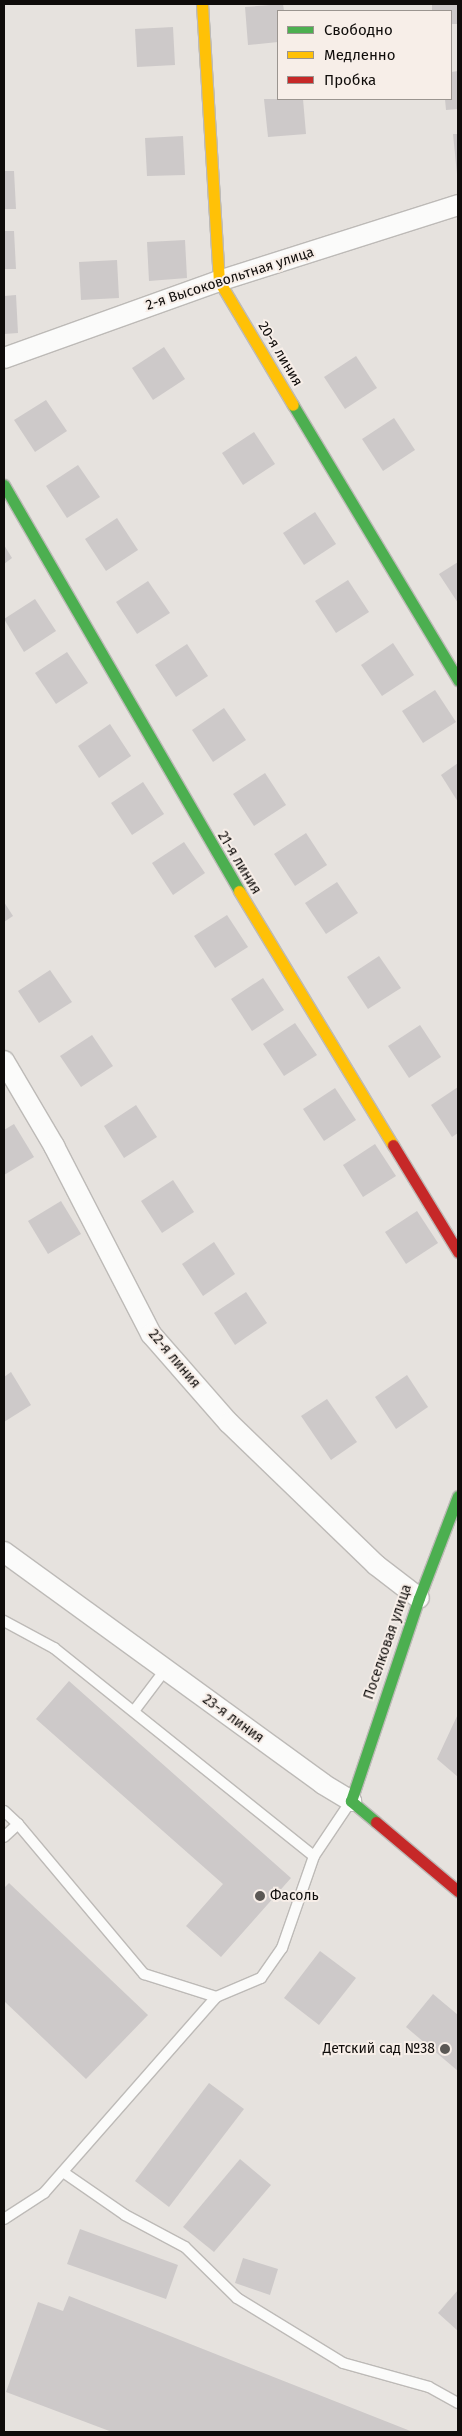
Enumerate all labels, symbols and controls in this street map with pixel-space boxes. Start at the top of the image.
legend [277,10,452,100]
text: Свободно [324,21,393,39]
text: Медленно [324,46,396,64]
text: Пробка [324,71,376,89]
street label: 2-я Высоковольтная улица [144,244,316,314]
street label: 20-я линия [254,319,306,389]
street label: 21-я линия [214,829,264,897]
street label: 22-я линия [145,1326,203,1392]
street label: Поселковая улица [360,1582,416,1702]
street label: 23-я линия [199,1691,267,1747]
place label: Фасоль [270,1888,319,1904]
marker: Фасоль [254,1890,266,1902]
place label: Детский сад №38 [323,2041,435,2057]
marker: Детский сад №38 [439,2043,451,2055]

